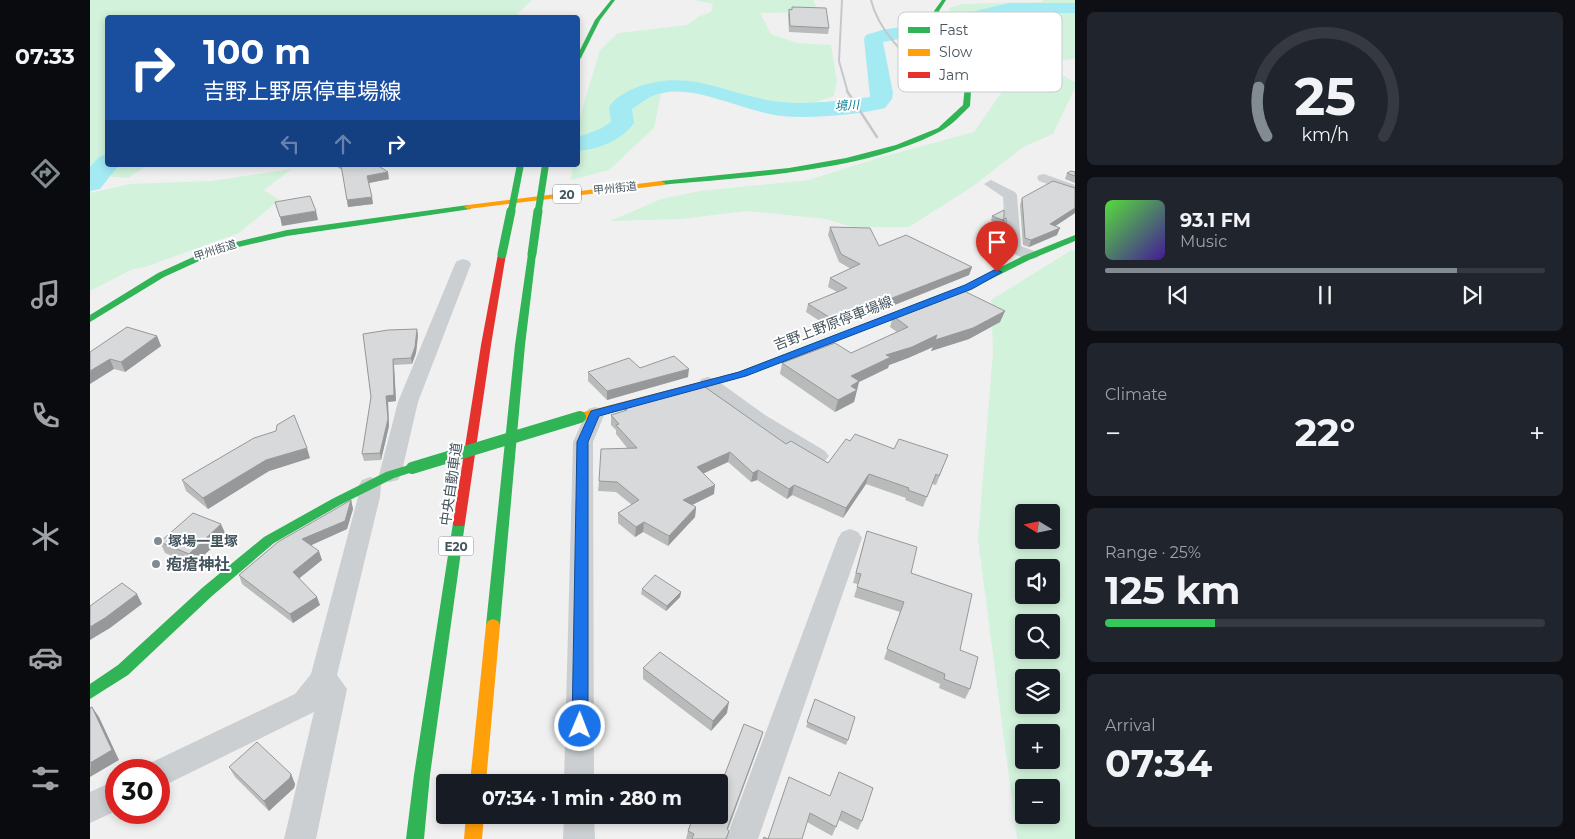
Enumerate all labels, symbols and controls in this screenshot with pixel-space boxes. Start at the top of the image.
legend [898,12,1062,92]
text: Fast [939,21,969,39]
text: 100 m [203,30,311,73]
icon: right [120,35,185,100]
text: 07:33 [15,43,75,70]
text: Slow [939,43,973,61]
text: 25 [1294,65,1356,128]
text: Jam [938,66,969,84]
text: 吉野上野原停車場線 [203,78,401,105]
water label: 境川 [834,97,861,113]
text: km/h [1301,124,1349,145]
icon: left [276,130,304,158]
icon: ahead [329,130,357,158]
icon: right [382,130,410,158]
icon: directions [28,156,63,191]
street label: 甲州街道 [592,179,638,197]
road number: 20 [553,184,581,203]
text: 93.1 FM [1180,209,1251,232]
pin [976,221,1018,272]
icon: arrive [983,228,1011,256]
text: Music [1180,232,1227,251]
street label: 甲州街道 [192,237,238,263]
icon: music [28,277,63,312]
icon: previous [1164,281,1192,309]
icon: pause [1311,281,1339,309]
icon: next [1458,281,1486,309]
street label: 吉野上野原停車場線 [771,292,895,354]
text: Climate [1105,385,1167,404]
icon: phone [28,398,63,433]
text: 22° [1295,409,1355,456]
text: − [1105,416,1121,450]
text: + [1529,416,1545,450]
street label: 中央自動車道 [436,441,466,527]
north arrow [1015,504,1060,549]
map controls [1015,504,1060,824]
icon: climate [28,519,63,554]
place label: 塚場一里塚 [168,532,238,550]
marker: 塚場一里塚 [152,535,164,547]
road number: E20 [438,536,474,556]
text: Range · 25% [1105,543,1201,562]
place label: 疱瘡神社 [166,555,230,574]
marker: 疱瘡神社 [150,558,162,570]
button: sound [1015,559,1060,604]
text: 125 km [1105,567,1240,614]
button: search [1015,614,1060,659]
icon: car [28,640,63,675]
button: layers [1015,669,1060,714]
position arrow [553,699,605,751]
text: Arrival [1105,716,1155,735]
button: + [1015,724,1060,769]
text: 07:34 [1105,740,1212,787]
speed limit sign: 30 [105,759,170,824]
icon: filters [28,761,63,796]
button: − [1015,779,1060,824]
text: 07:34 · 1 min · 280 m [482,787,682,810]

